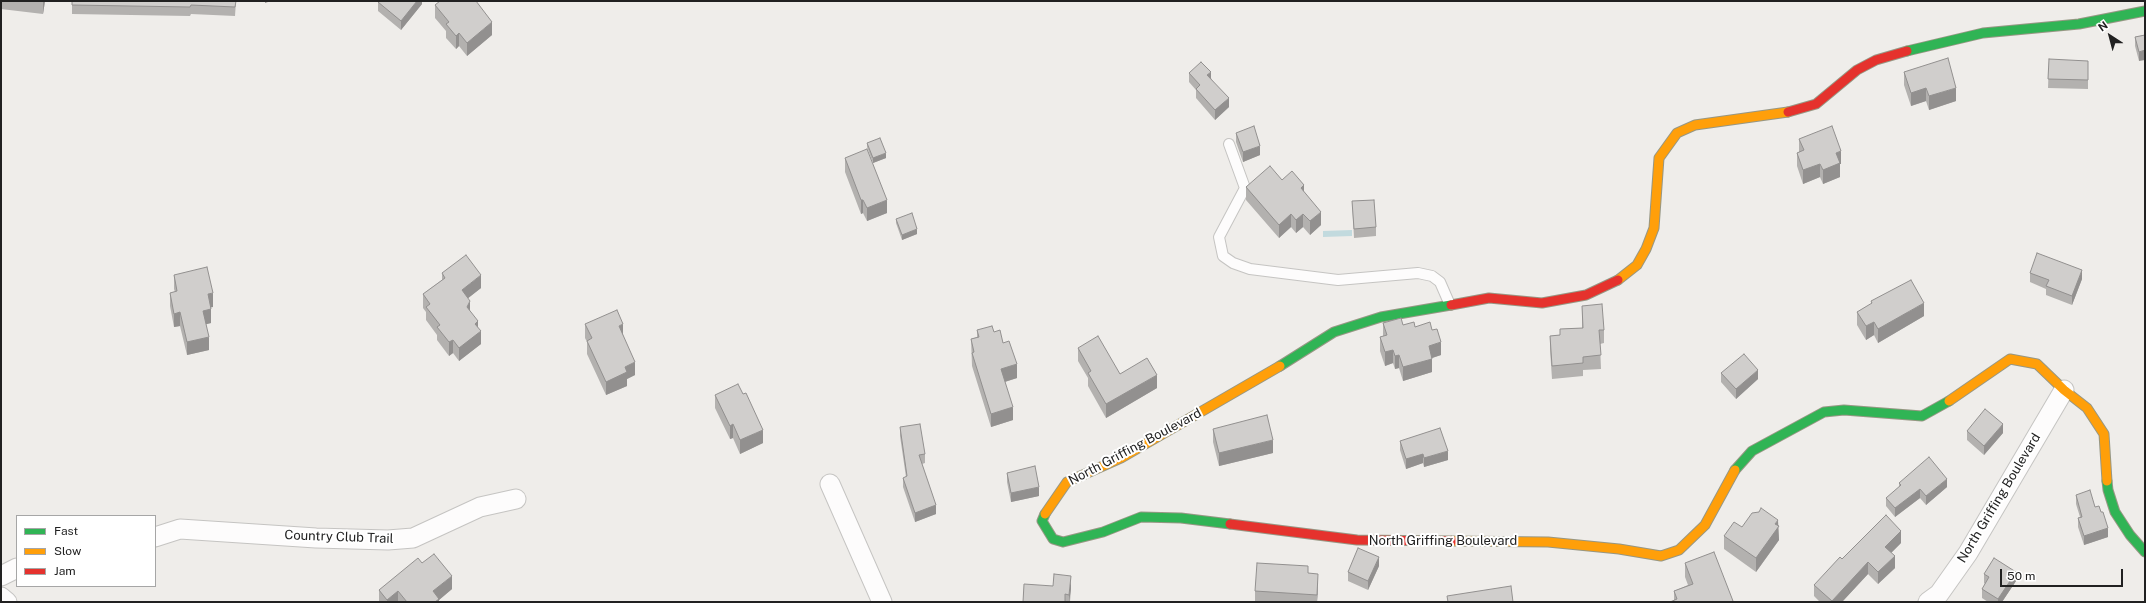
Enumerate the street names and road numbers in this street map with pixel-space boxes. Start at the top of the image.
street label: North Griffing Boulevard [1066,405,1204,489]
street label: North Griffing Boulevard [1954,430,2044,566]
street label: Country Club Trail [284,527,394,547]
street label: North Griffing Boulevard [1369,533,1517,549]

